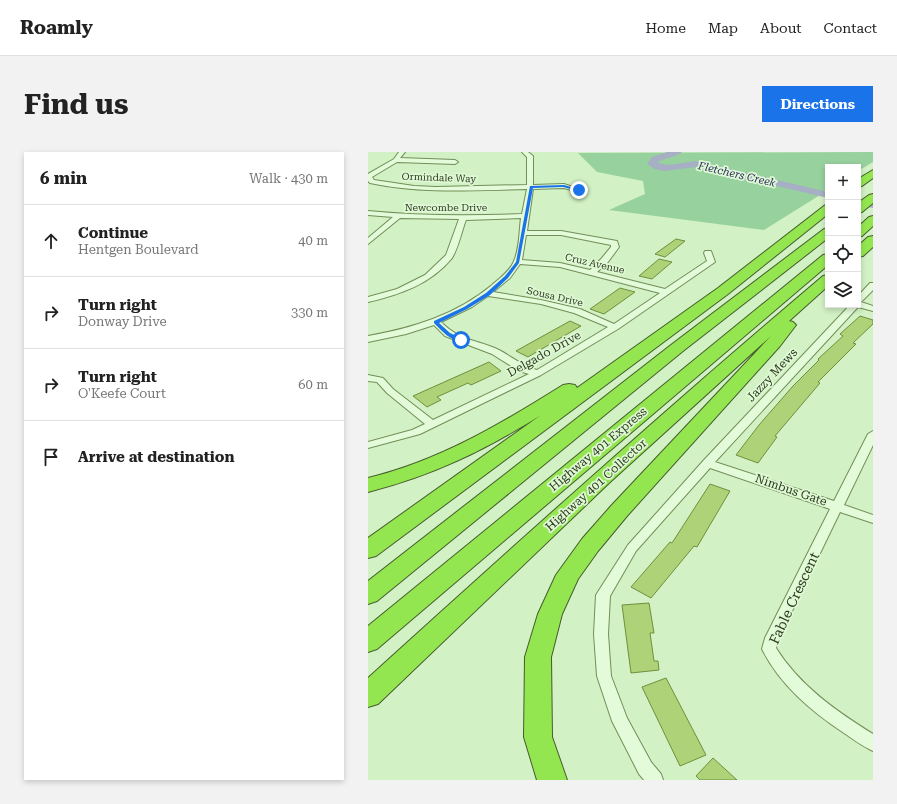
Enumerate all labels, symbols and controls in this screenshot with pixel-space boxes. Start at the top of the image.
text: Roamly [20,16,93,39]
text: Home [645,20,686,36]
text: Map [708,20,738,36]
text: About [760,20,802,36]
text: Contact [824,20,877,36]
button: Directions [762,86,873,122]
text: Find us [24,88,128,121]
water label: Fletchers Creek [696,159,777,190]
map controls [825,164,861,308]
button: + [825,164,861,200]
text: 6 min [40,168,87,188]
text: Walk · 430 m [249,171,328,186]
street label: Ormindale Way [402,171,477,184]
route end [570,181,588,199]
button: − [825,200,861,236]
street label: Newcombe Drive [405,202,488,213]
text: Continue [78,224,148,242]
icon: ahead [40,230,62,252]
text: 40 m [298,233,328,248]
button: locate [825,236,861,272]
text: Hentgen Boulevard [78,242,199,257]
street label: Cruz Avenue [564,251,626,276]
button: layers [825,272,861,308]
street label: Sousa Drive [526,285,585,308]
text: Turn right [78,296,157,314]
icon: right [40,302,62,324]
text: 330 m [291,305,328,320]
text: Donway Drive [78,314,167,329]
street label: Delgado Drive [505,328,584,380]
route start [452,331,470,349]
street label: Jazzy Mews [744,345,800,405]
text: Turn right [78,368,157,386]
icon: right [40,374,62,396]
text: 60 m [298,377,328,392]
text: O'Keefe Court [78,386,166,401]
street label: Highway 401 Express [546,404,650,494]
street label: Highway 401 Collector [543,436,649,534]
icon: arrive [40,446,62,468]
text: Arrive at destination [78,448,234,466]
street label: Nimbus Gate [753,471,829,509]
street label: Fable Crescent [766,549,822,647]

